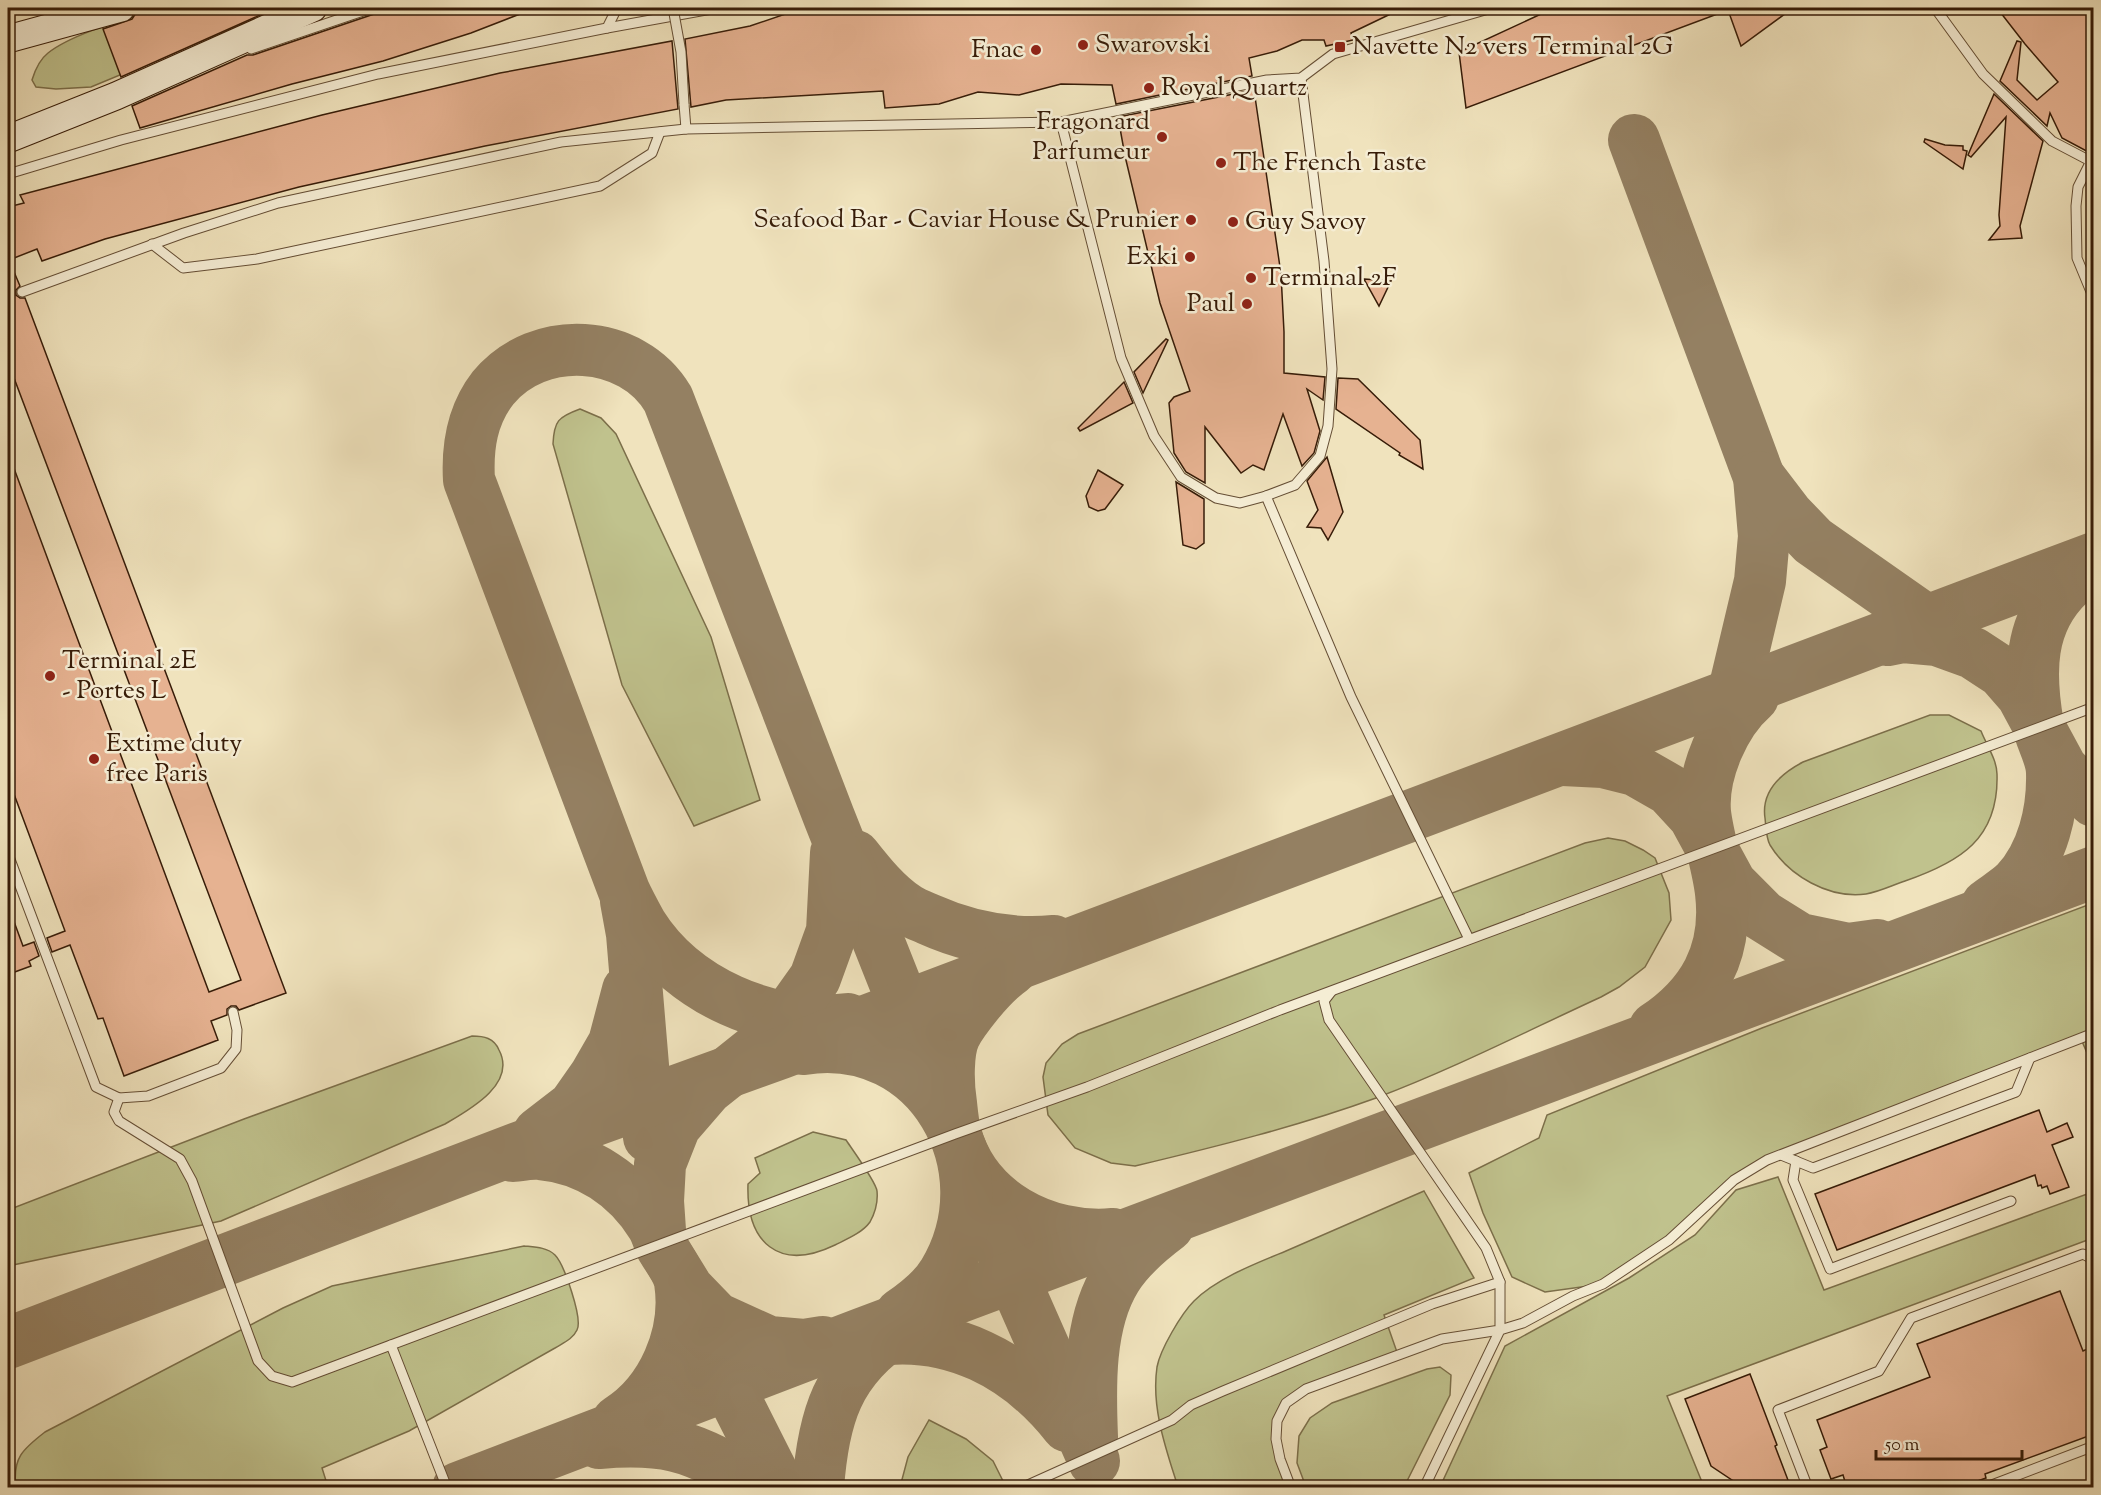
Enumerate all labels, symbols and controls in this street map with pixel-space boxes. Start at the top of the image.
place label: Swarovski [1095,27,1210,64]
place label: Navette N2 vers Terminal 2G [1352,29,1673,66]
place label: Fnac [971,32,1024,69]
marker: Swarovski [1076,38,1090,52]
marker: Navette N2 vers Terminal 2G [1333,40,1347,54]
marker: Fnac [1029,43,1043,57]
place label: Royal Quartz [1161,70,1307,107]
marker: Royal Quartz [1142,81,1156,95]
place label: Fragonard Parfumeur [1032,104,1150,171]
marker: Fragonard Parfumeur [1155,130,1169,144]
place label: The French Taste [1233,145,1427,182]
marker: The French Taste [1214,156,1228,170]
place label: Seafood Bar - Caviar House & Prunier [753,202,1179,239]
place label: Guy Savoy [1245,204,1366,241]
marker: Seafood Bar - Caviar House & Prunier [1184,213,1198,227]
marker: Guy Savoy [1226,215,1240,229]
place label: Exki [1126,239,1178,276]
marker: Exki [1183,250,1197,264]
place label: Terminal 2F [1263,260,1396,297]
marker: Terminal 2F [1244,271,1258,285]
place label: Paul [1187,286,1235,323]
marker: Paul [1240,297,1254,311]
place label: Terminal 2E - Portes L [62,643,197,710]
marker: Terminal 2E - Portes L [43,669,57,683]
place label: Extime duty free Paris [106,726,242,793]
marker: Extime duty free Paris [87,752,101,766]
scale bar [1876,1423,2022,1461]
text: 50 m [1884,1433,1920,1459]

